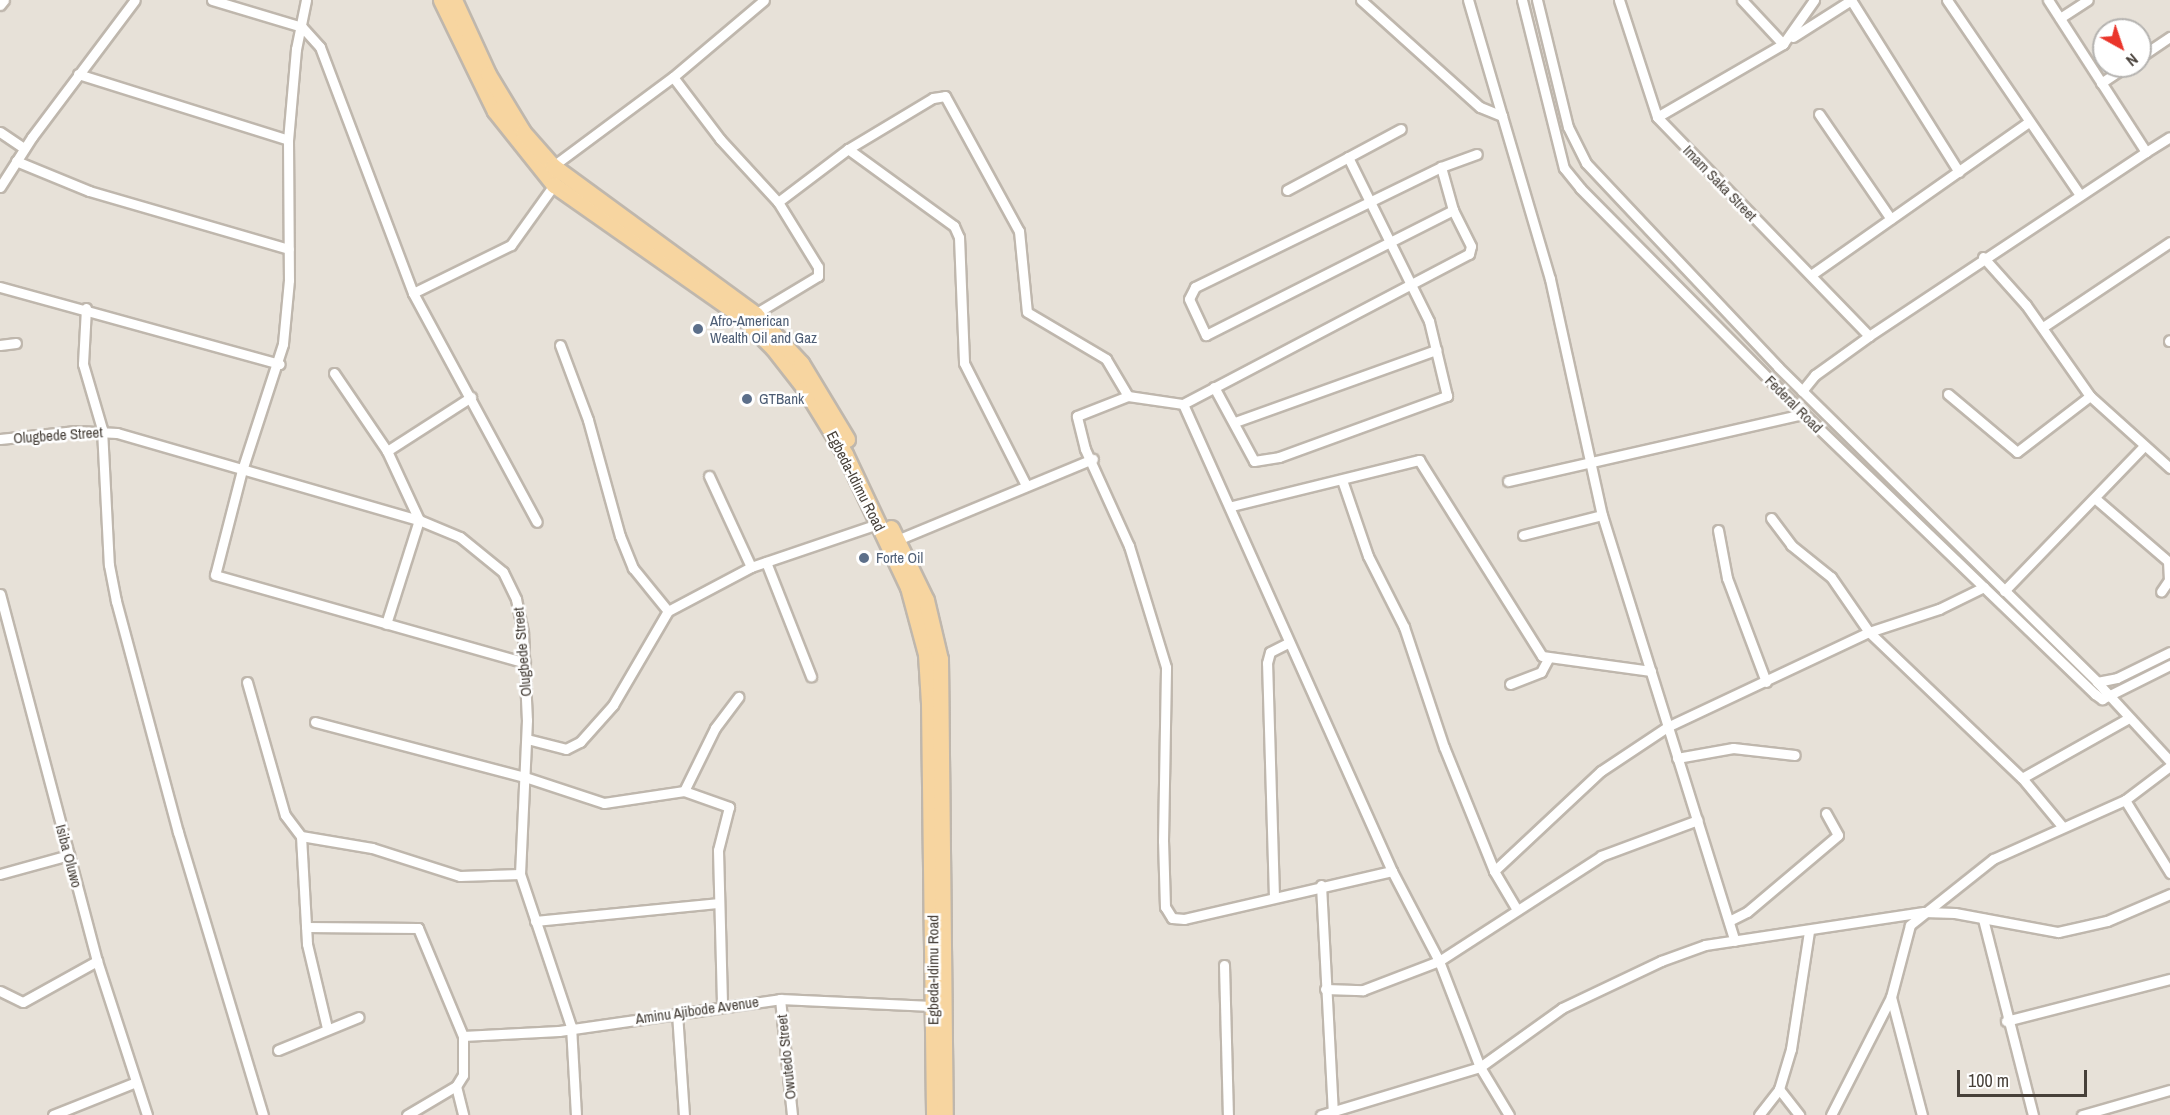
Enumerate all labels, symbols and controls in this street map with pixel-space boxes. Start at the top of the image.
north arrow [2092,18,2152,78]
text: N [2122,49,2143,72]
street label: Imam Saka Street [1679,141,1761,225]
place label: Afro-American Wealth Oil and Gaz [710,311,817,346]
marker: Afro-American Wealth Oil and Gaz [691,322,705,336]
street label: Federal Road [1762,372,1826,436]
place label: GTBank [759,390,804,408]
marker: GTBank [740,392,754,406]
street label: Olugbede Street [13,423,103,447]
street label: Egbeda-Idimu Road [823,428,889,534]
place label: Forte Oil [876,549,923,567]
marker: Forte Oil [857,551,871,565]
street label: Olugbede Street [509,607,535,697]
street label: Isiba Oluwo [52,822,86,890]
street label: Egbeda-Idimu Road [924,915,942,1025]
street label: Aminu Ajibode Avenue [634,992,760,1028]
street label: Owutedo Street [773,1014,799,1100]
scale bar [1960,1058,2090,1096]
text: 100 m [1968,1068,2009,1093]

